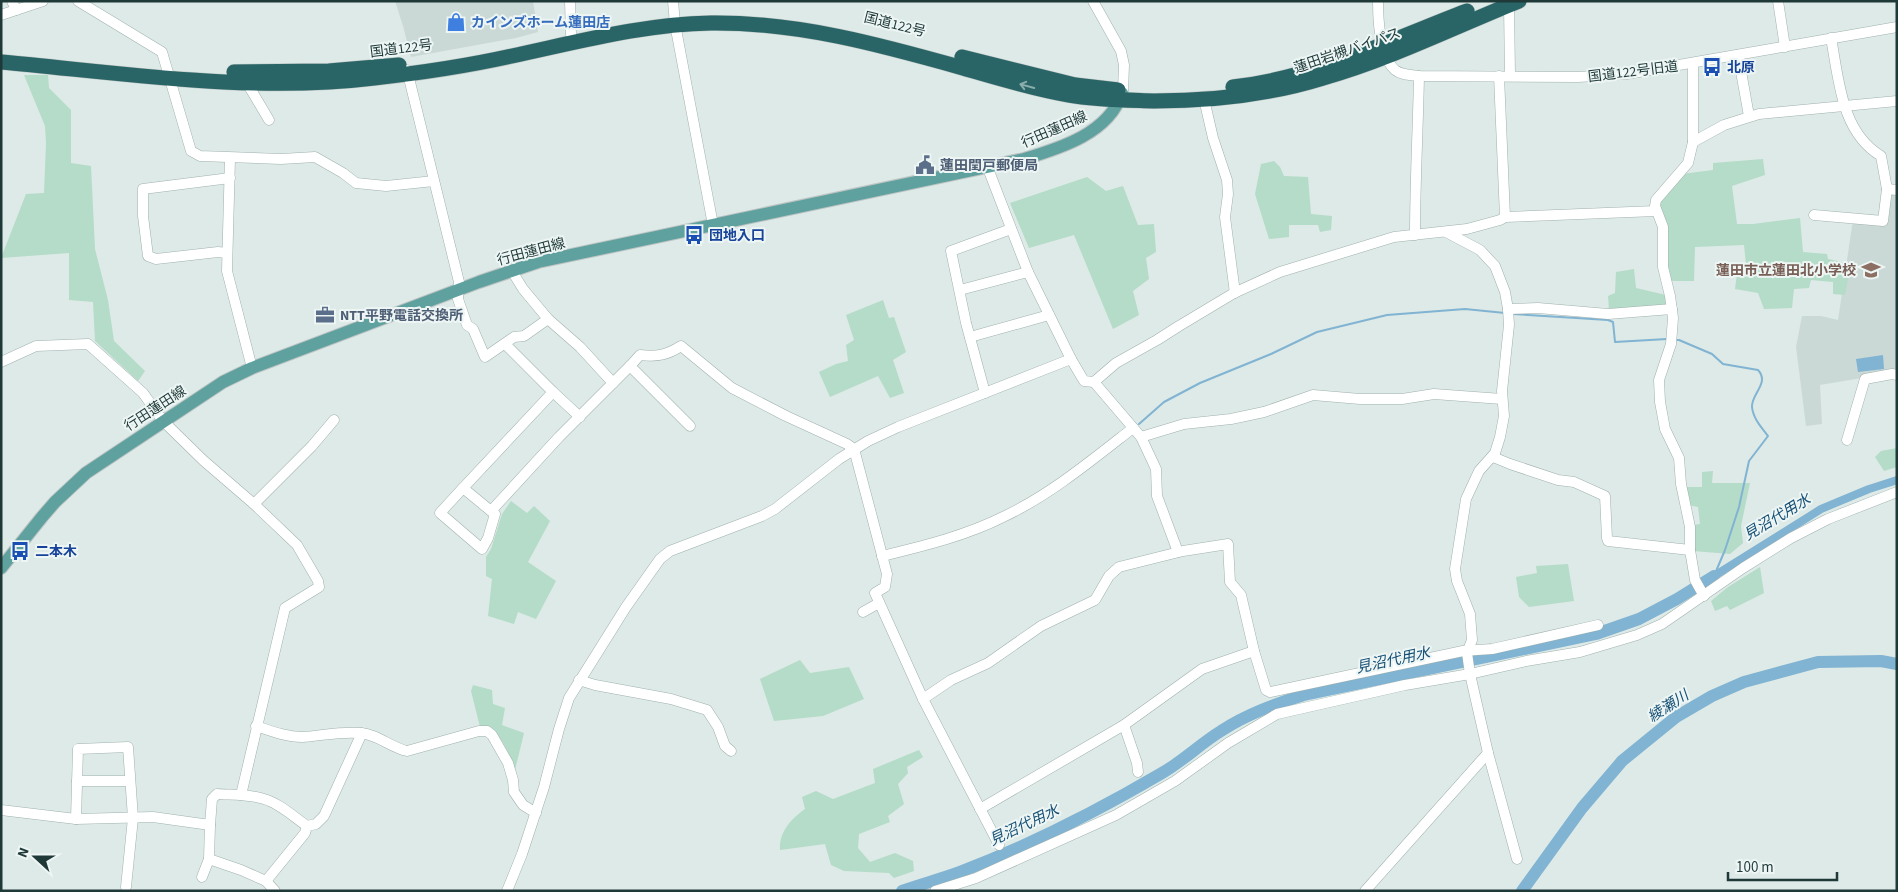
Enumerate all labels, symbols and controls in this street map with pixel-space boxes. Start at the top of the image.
street label: 国道122号 [862,8,928,42]
shop icon: カインズホーム蓮田店 [445,11,467,33]
place label: カインズホーム蓮田店 [471,13,610,33]
street label: 蓮田岩槻バイパス [1291,23,1403,79]
street label: 国道122号 [369,35,434,63]
bus stop icon: 北原 [1701,56,1723,78]
street label: 国道122号旧道 [1587,57,1679,87]
place label: 北原 [1727,58,1755,78]
one-way arrow [1019,81,1035,90]
street label: 行田蓮田線 [1018,107,1090,153]
public building icon: 蓮田閏戸郵便局 [914,154,936,176]
place label: 蓮田閏戸郵便局 [940,156,1038,176]
bus stop icon: 団地入口 [683,224,705,246]
place label: 団地入口 [709,226,765,246]
street label: 行田蓮田線 [495,233,568,271]
school or university icon: 蓮田市立蓮田北小学校 [1860,259,1882,281]
place label: 蓮田市立蓮田北小学校 [1716,261,1856,281]
office icon: NTT平野電話交換所 [314,304,336,326]
place label: NTT平野電話交換所 [340,306,463,326]
street label: 行田蓮田線 [121,381,190,436]
water label: 見沼代用水 [1740,488,1817,546]
bus stop icon: 二本木 [9,540,31,562]
place label: 二本木 [35,542,77,562]
water label: 見沼代用水 [1354,642,1434,679]
water label: 綾瀬川 [1644,684,1695,727]
water label: 見沼代用水 [986,799,1064,851]
north arrow [10,832,60,882]
text: N [13,845,35,861]
scale bar [1728,850,1837,882]
text: 100 m [1736,857,1774,878]

